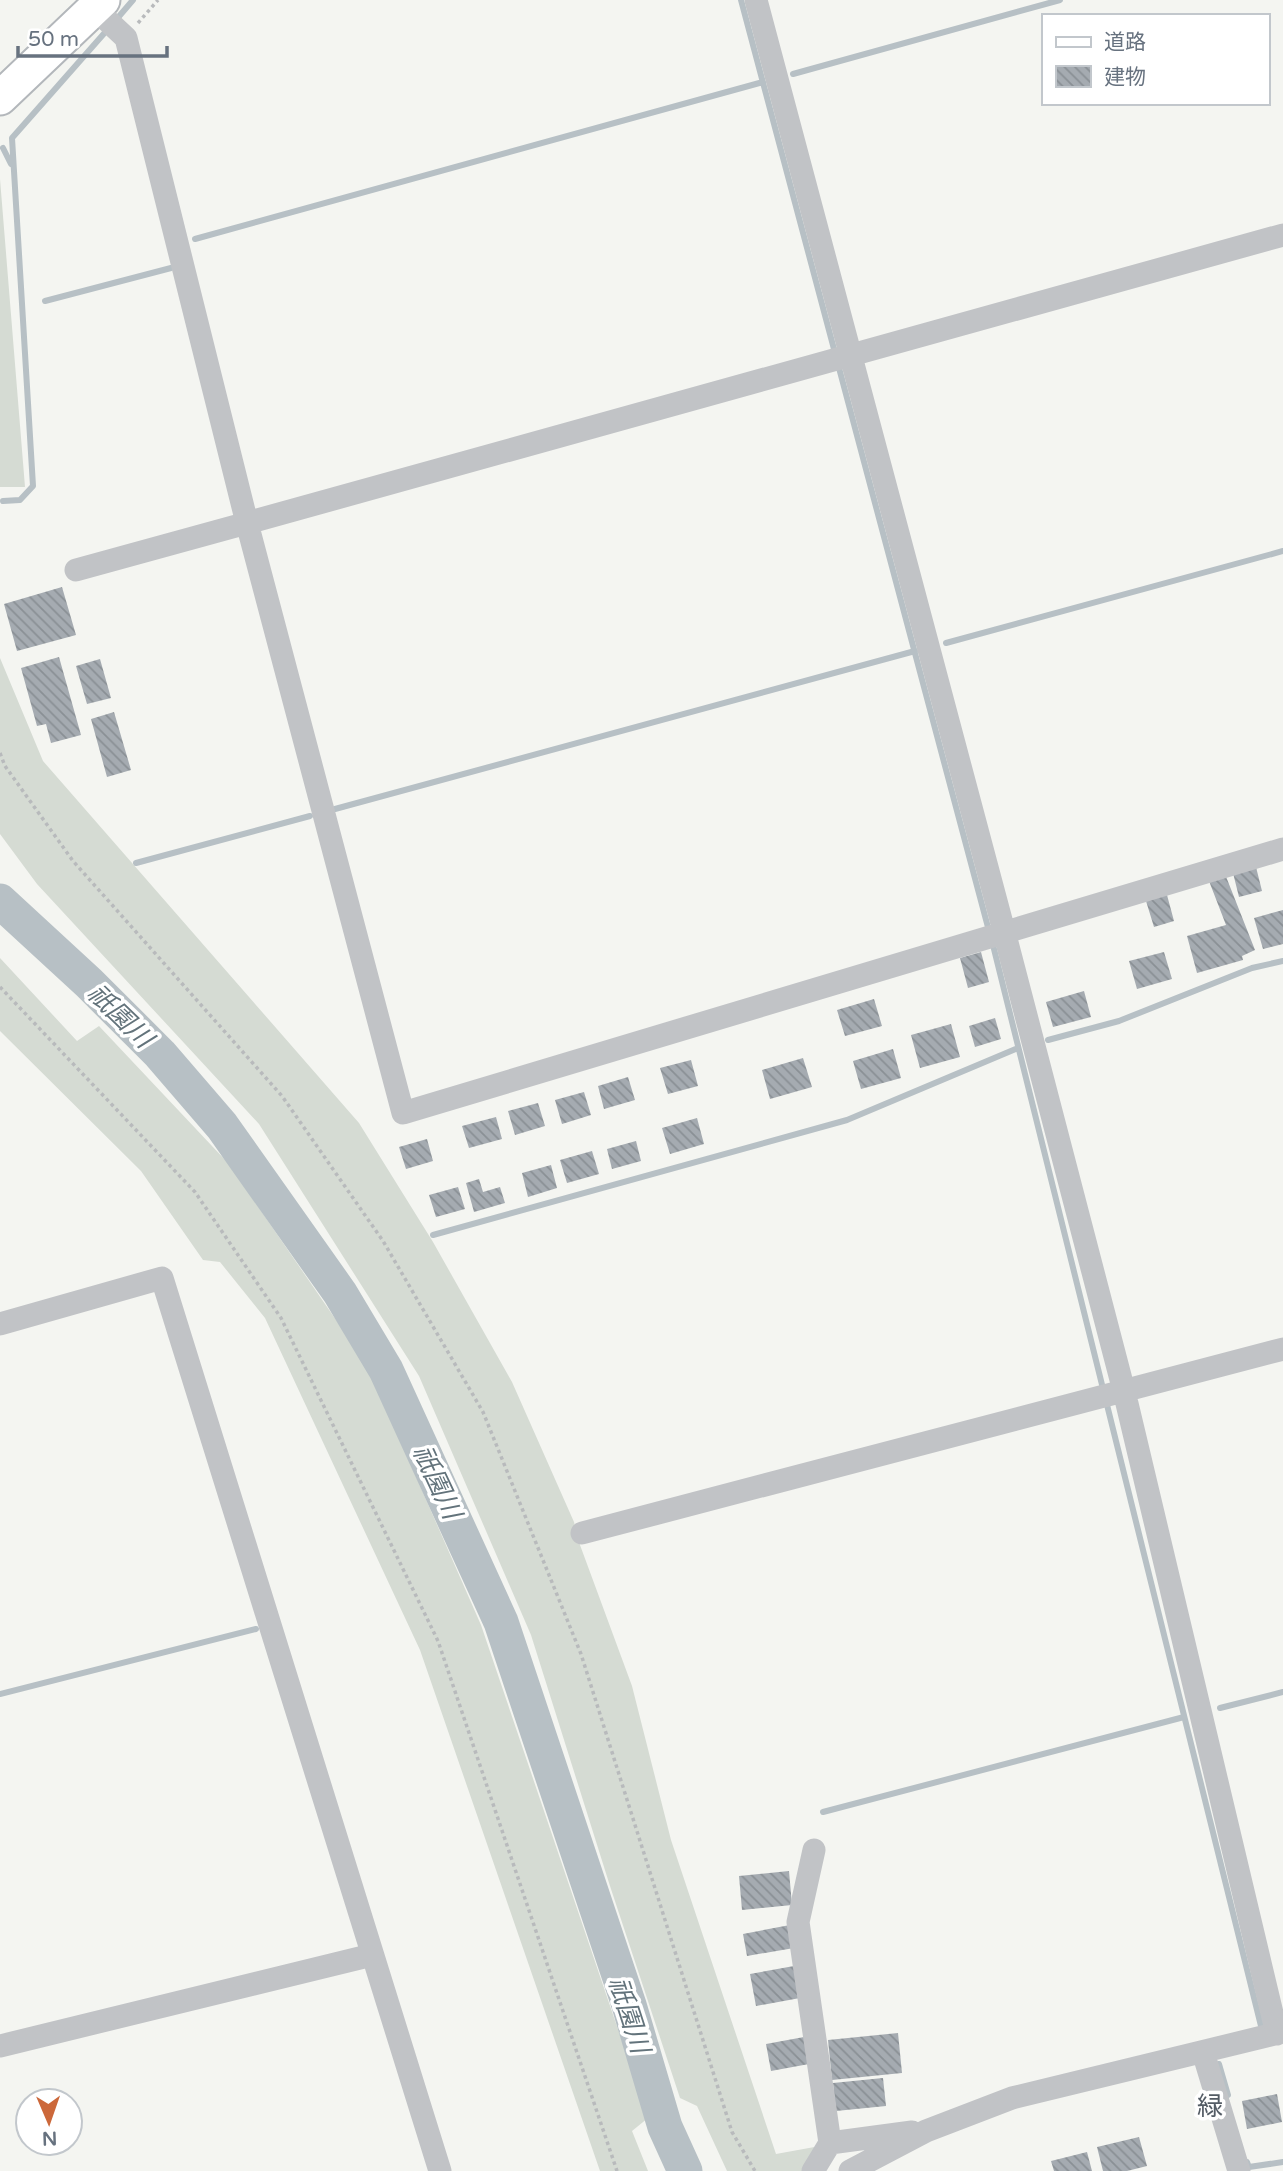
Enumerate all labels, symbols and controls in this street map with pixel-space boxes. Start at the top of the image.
scale bar [18,14,166,58]
legend [1042,14,1269,105]
text: 50 m [28,27,79,52]
text: 道路 [1104,30,1146,55]
text: 建物 [1104,65,1146,90]
water label: 祇園川 [81,978,161,1056]
water label: 祇園川 [406,1440,469,1527]
water label: 祇園川 [602,1973,657,2060]
north arrow [14,2087,84,2157]
district label: 緑 [1197,2091,1223,2122]
text: N [42,2127,58,2149]

